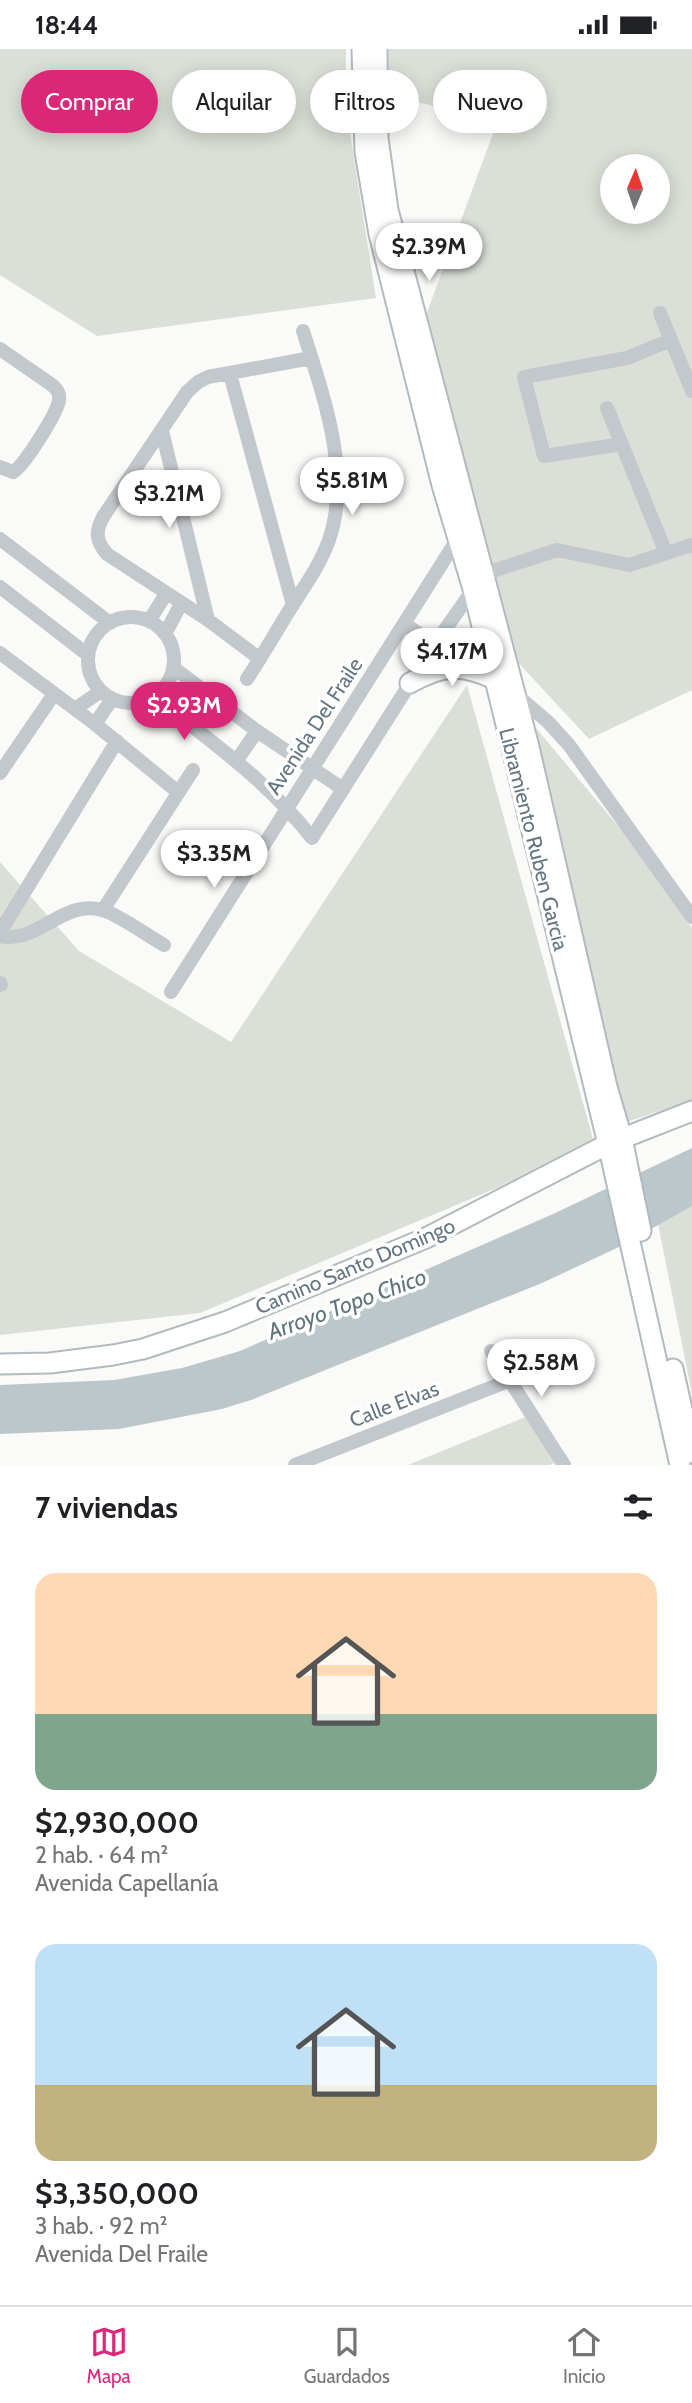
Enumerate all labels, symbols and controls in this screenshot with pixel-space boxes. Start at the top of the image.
text: 18:44 [35,9,98,41]
chip: Comprar [21,70,158,133]
chip: Alquilar [172,70,296,133]
chip: Filtros [310,70,419,133]
chip: Nuevo [433,70,547,133]
north arrow [600,154,670,224]
map controls [600,154,670,224]
pin: $2.39M [372,223,486,283]
text: $2.39M [392,232,466,260]
pin: $5.81M [295,457,409,517]
text: $5.81M [316,466,388,494]
pin: $3.21M [112,470,226,530]
text: $3.21M [134,479,204,507]
pin: $4.17M [395,629,509,688]
text: $4.17M [416,637,488,665]
street label: Avenida Del Fraile [260,653,368,799]
pin: $2.93M [127,683,241,742]
text: $2.93M [147,691,221,719]
street label: Libramiento Ruben Garcia [494,725,574,953]
pin: $3.35M [157,831,271,890]
text: $3.35M [177,839,251,867]
street label: Camino Santo Domingo [251,1213,459,1319]
water label: Arroyo Topo Chico [263,1262,430,1346]
pin: $2.58M [484,1339,598,1399]
text: $2.58M [503,1348,579,1376]
street label: Calle Elvas [346,1375,443,1432]
icon: filters [619,1488,657,1526]
text: 7 viviendas [35,1489,178,1526]
icon: home [283,1618,409,1744]
text: $2,930,000 [35,1804,199,1841]
text: 2 hab. · 64 m² [35,1841,168,1869]
text: Avenida Capellanía [35,1869,218,1897]
icon: home [283,1989,409,2115]
text: $3,350,000 [35,2175,199,2212]
text: 3 hab. · 92 m² [35,2212,167,2240]
text: Avenida Del Fraile [35,2240,208,2268]
tab: Mapa [87,2323,131,2388]
tab: Guardados [304,2323,390,2388]
tab: Inicio [563,2323,605,2388]

